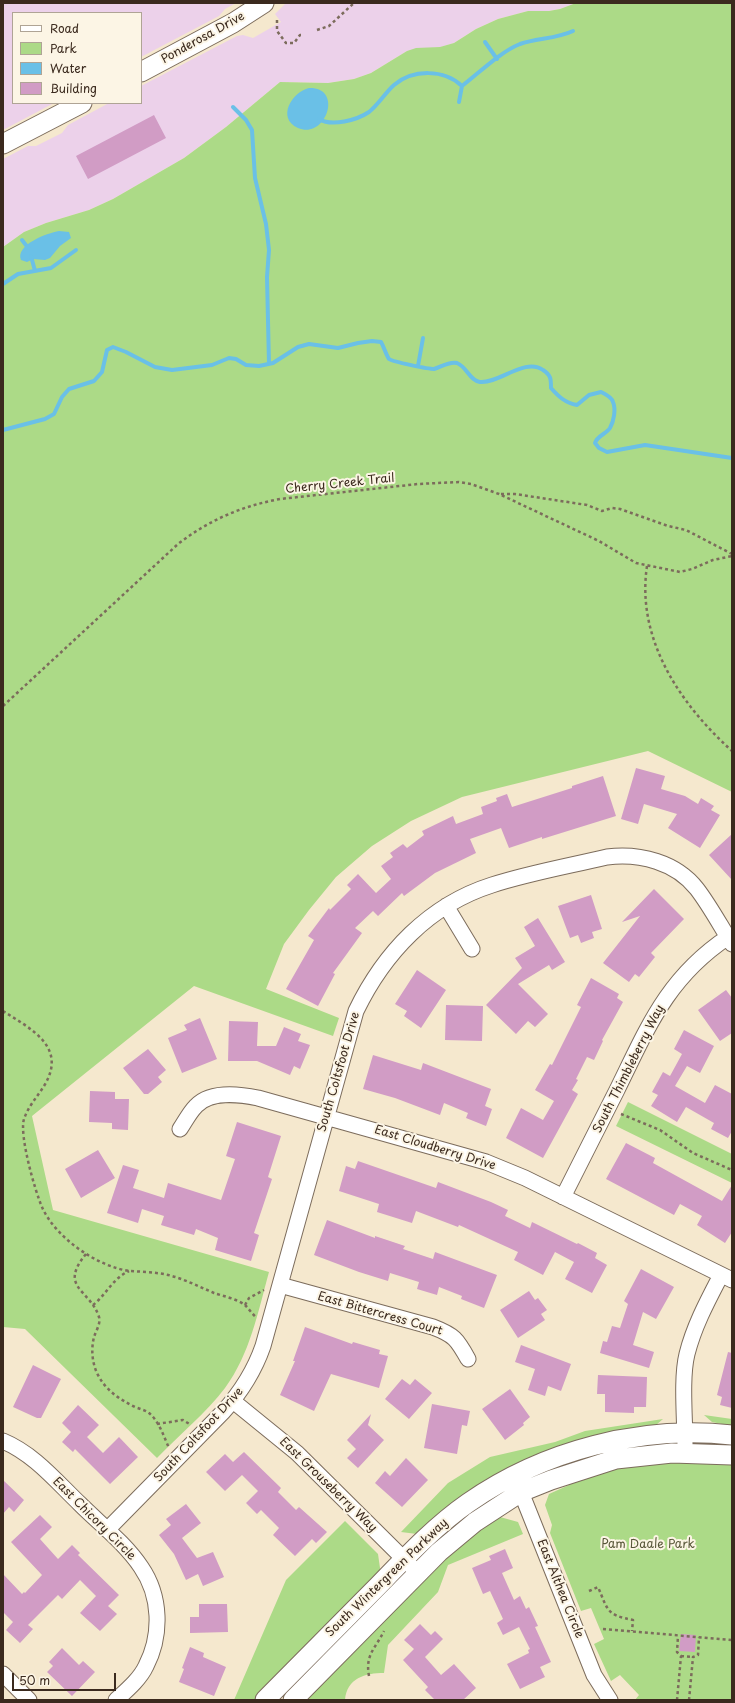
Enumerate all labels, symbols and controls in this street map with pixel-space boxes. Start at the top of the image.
street label: Ponderosa Drive [159,9,247,67]
legend [12,12,142,104]
text: Road [50,19,79,37]
text: Park [50,39,77,57]
text: Water [50,59,86,77]
text: Building [50,79,97,97]
street label: Cherry Creek Trail [285,471,395,497]
street label: South Thimbleberry Way [590,1003,668,1135]
street label: South Coltsfoot Drive [315,1010,363,1134]
street label: East Cloudberry Drive [373,1123,497,1173]
street label: East Bittercress Court [316,1289,444,1339]
street label: South Coltsfoot Drive [151,1385,247,1485]
street label: East Grouseberry Way [276,1435,380,1535]
street label: East Chicory Circle [50,1475,138,1563]
street label: South Wintergreen Parkway [323,1516,451,1640]
street label: East Althea Circle [534,1537,586,1641]
park label: Pam Daale Park [601,1538,695,1552]
scale bar [14,1665,118,1691]
text: 50 m [19,1671,50,1689]

